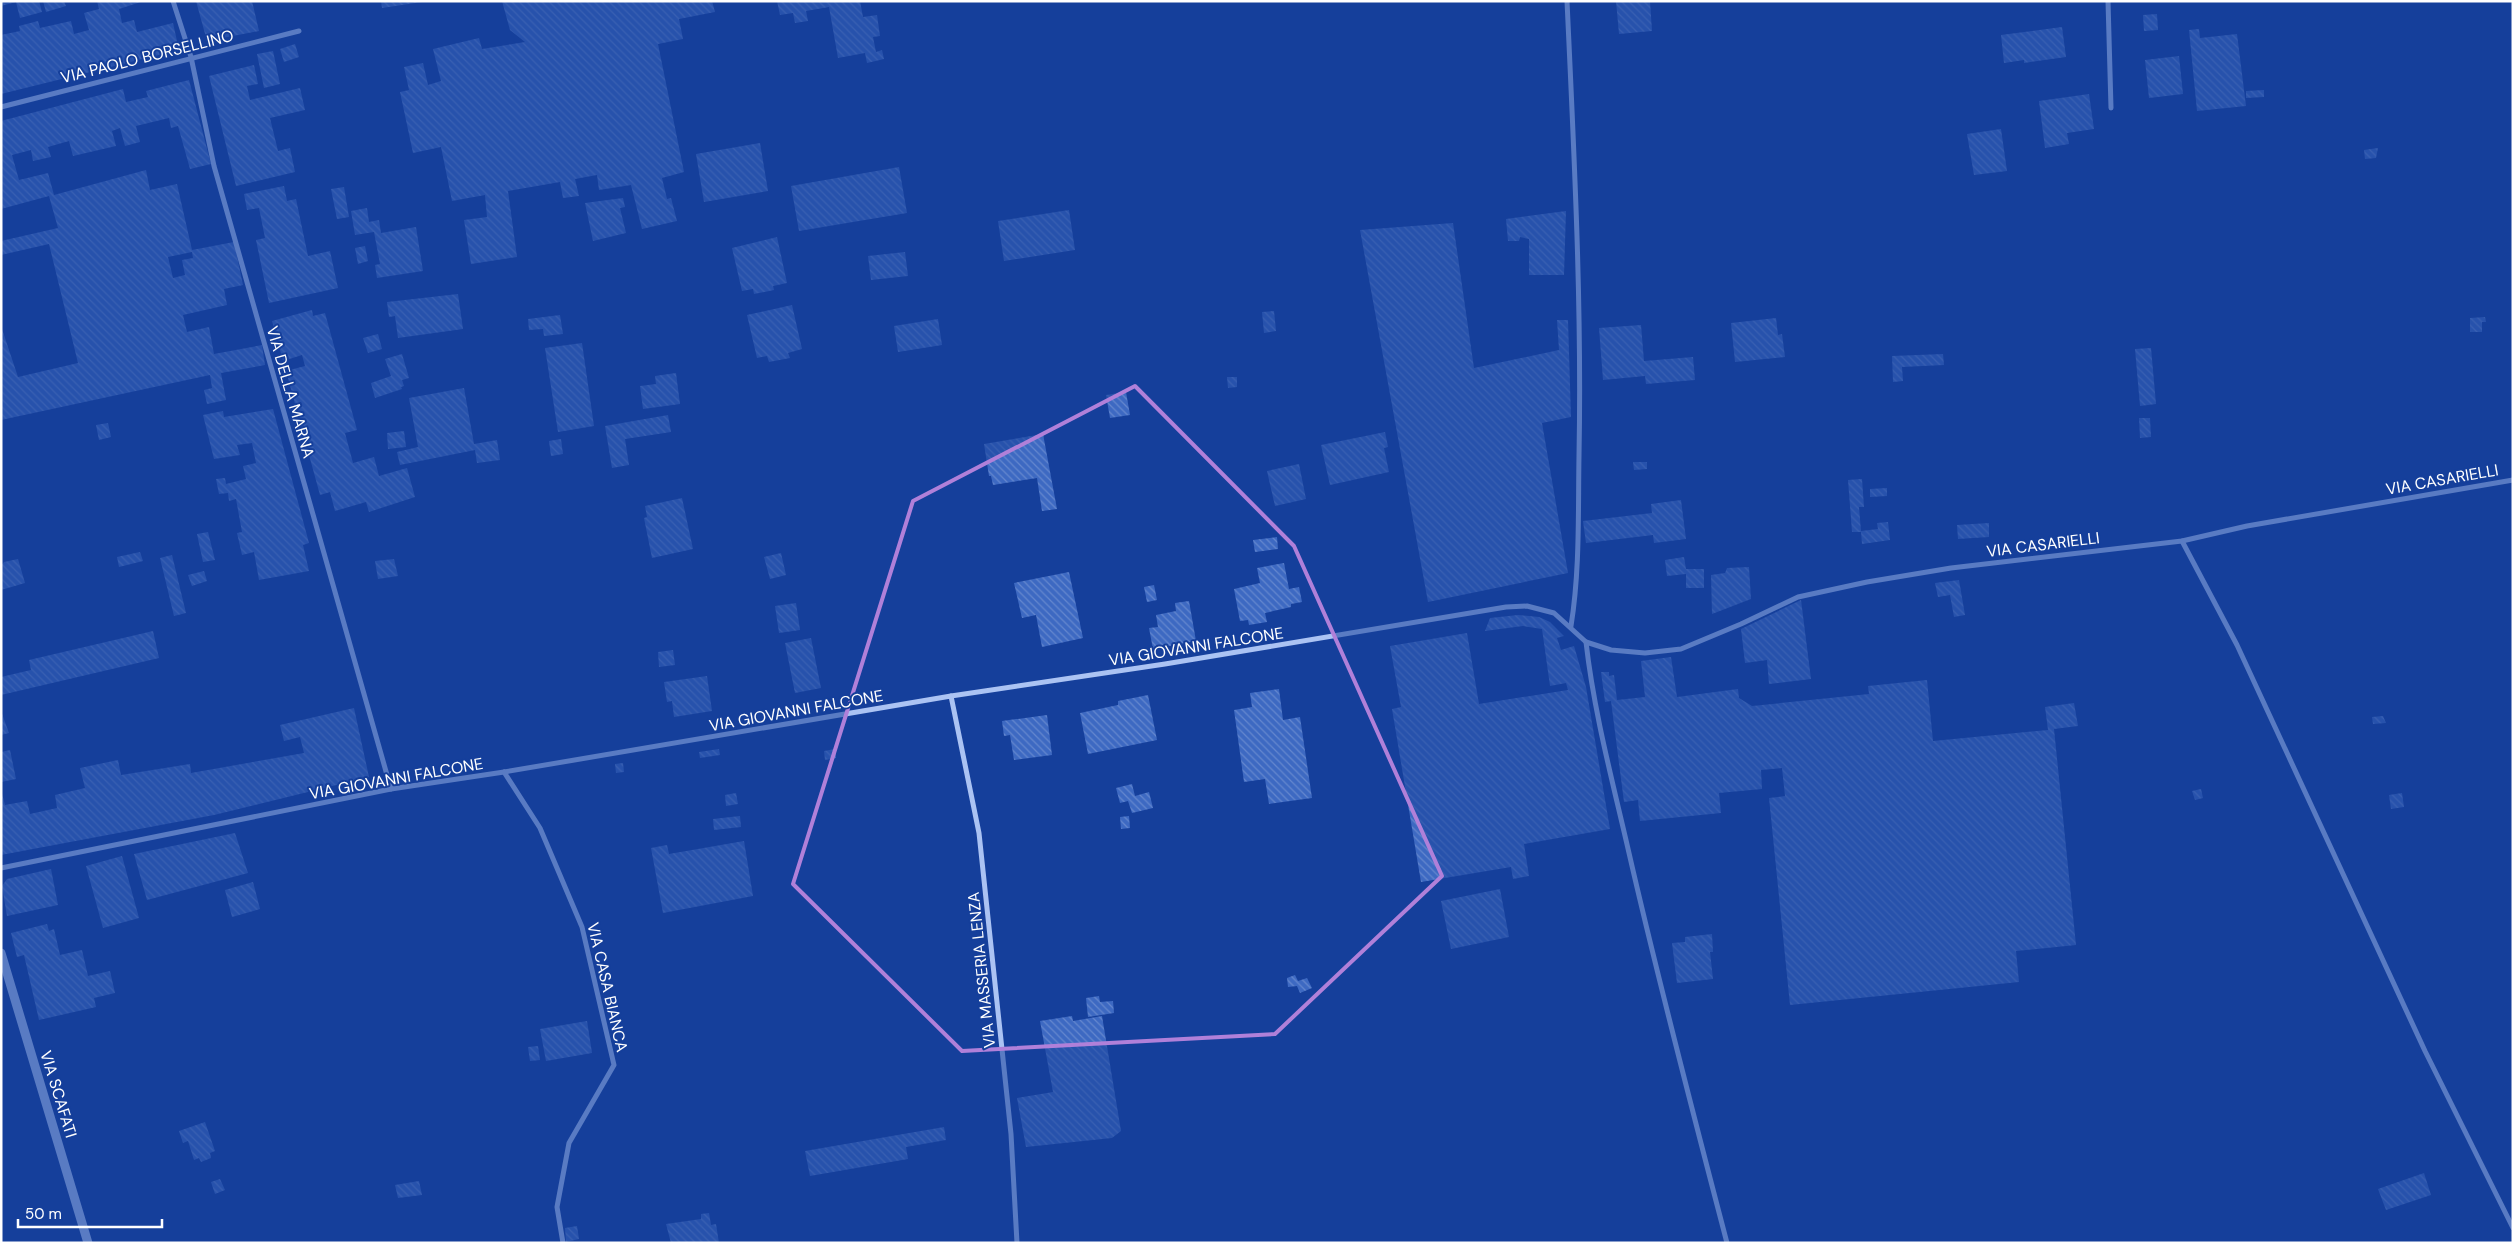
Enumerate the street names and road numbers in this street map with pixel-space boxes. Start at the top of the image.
street label: VIA PAOLO BORSELLINO [58,25,236,88]
street label: VIA DELLA MARNA [262,324,320,461]
street label: VIA CASARIELLI [2384,459,2500,500]
street label: VIA CASARIELLI [1985,527,2101,562]
street label: VIA GIOVANNI FALCONE [1107,622,1285,671]
street label: VIA GIOVANNI FALCONE [707,685,885,736]
street label: VIA GIOVANNI FALCONE [307,753,485,804]
street label: VIA MASSERIA LENZA [963,890,1000,1049]
street label: VIA CASA BIANCA [582,920,633,1054]
street label: VIA SCAFATI [35,1048,82,1140]

